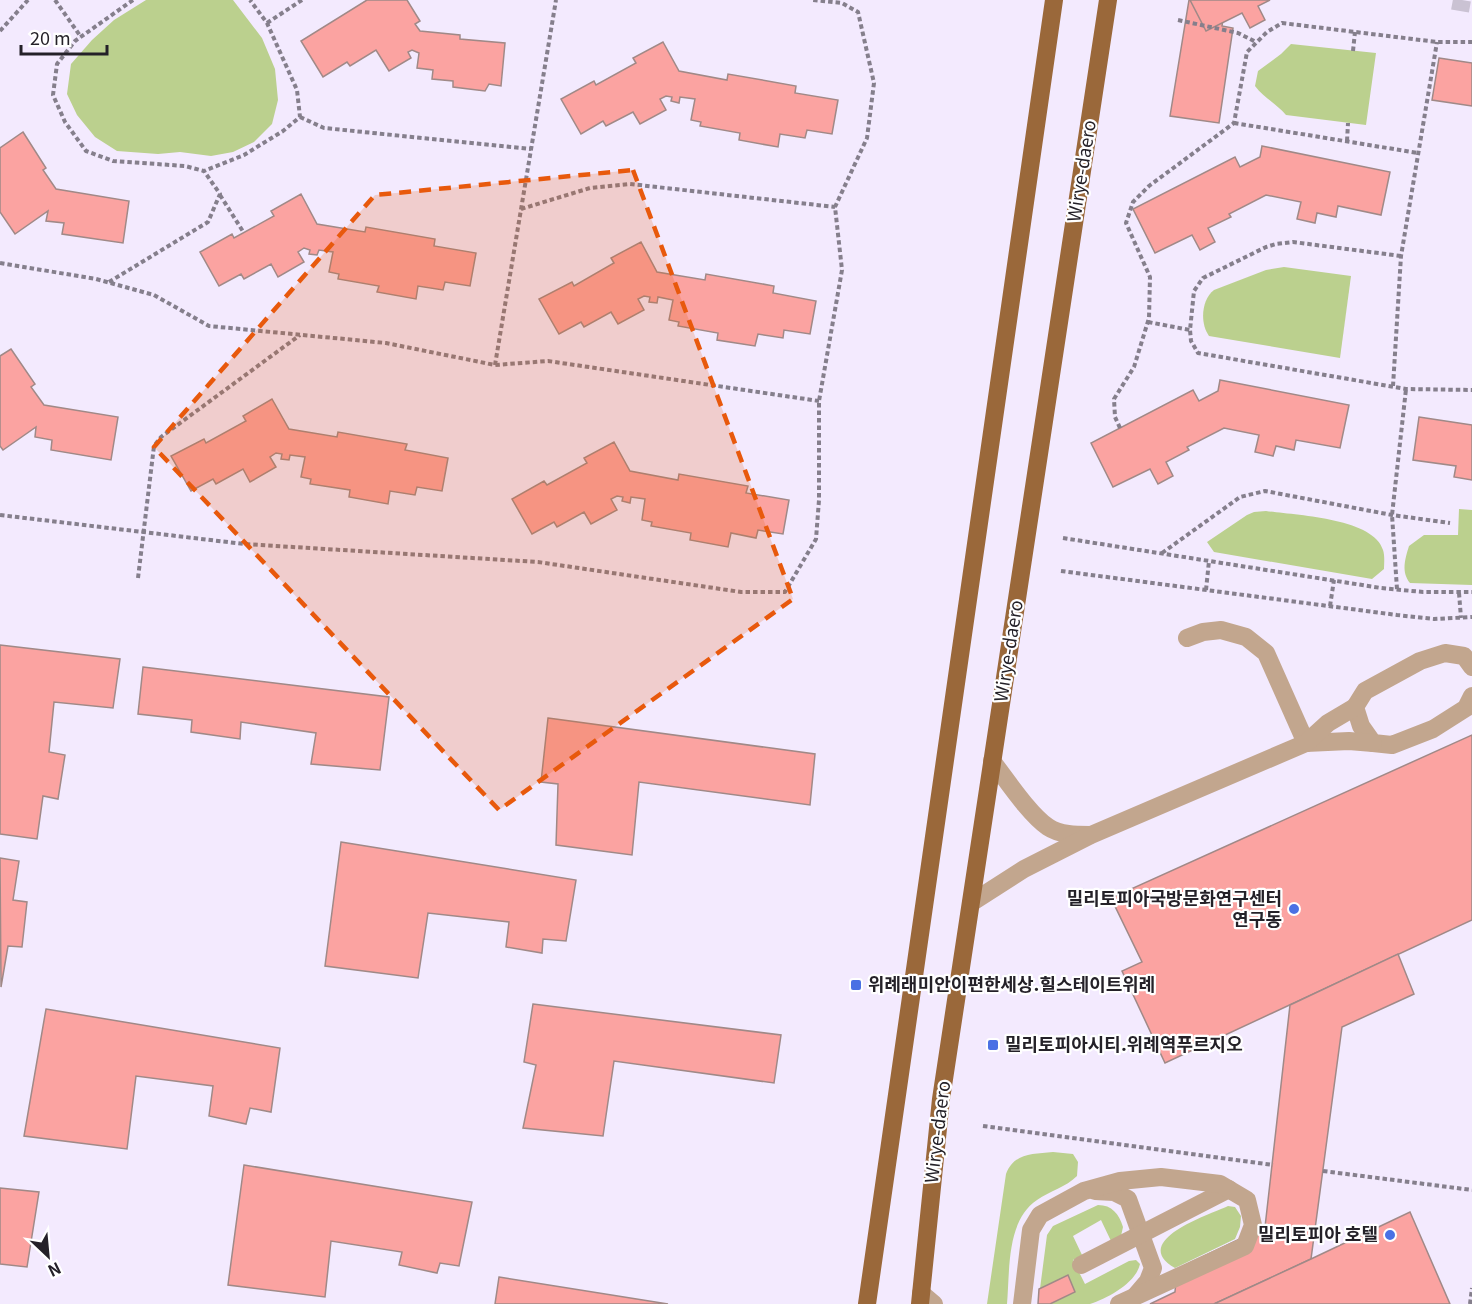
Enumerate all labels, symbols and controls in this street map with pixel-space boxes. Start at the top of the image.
scale bar [21,18,106,56]
text: 20 m [30,24,71,50]
street label: Wirye-daero [1059,118,1101,223]
street label: Wirye-daero [986,598,1028,703]
place label: 밀리토피아국방문화연구센터 연구동 [1067,884,1282,931]
marker: 밀리토피아국방문화연구센터 연구동 [1287,902,1301,916]
place label: 위례래미안이편한세상.힐스테이트위례 [868,970,1155,996]
marker: 위례래미안이편한세상.힐스테이트위례 [849,978,863,992]
place label: 밀리토피아시티.위례역푸르지오 [1005,1030,1243,1056]
marker: 밀리토피아시티.위례역푸르지오 [986,1038,1000,1052]
street label: Wirye-daero [917,1079,955,1184]
place label: 밀리토피아 호텔 [1258,1220,1378,1246]
north arrow [18,1226,78,1286]
marker: 밀리토피아 호텔 [1383,1228,1397,1242]
text: N [44,1257,66,1284]

